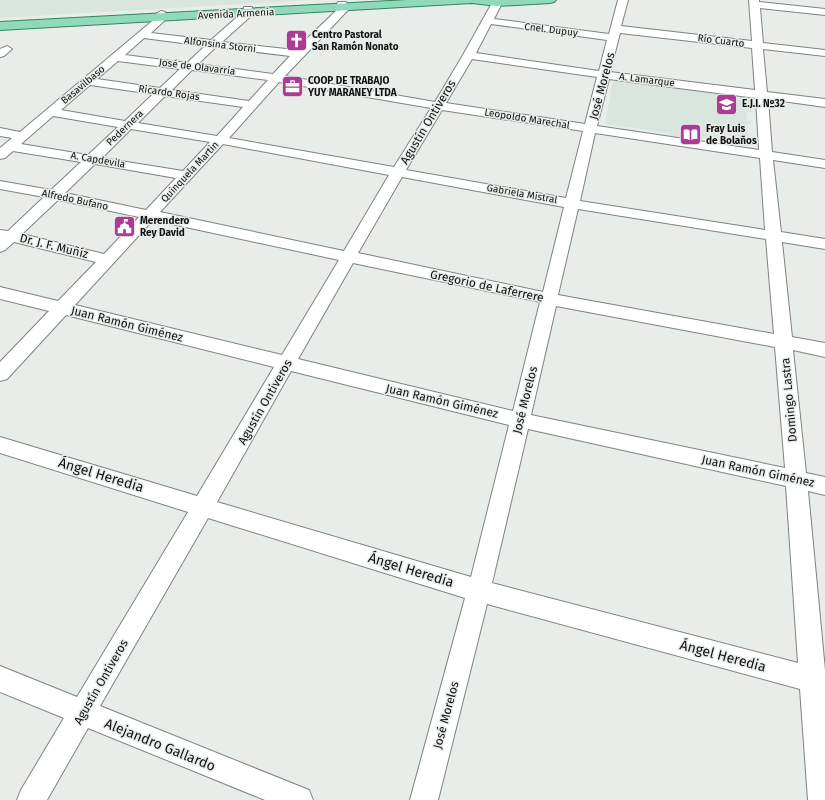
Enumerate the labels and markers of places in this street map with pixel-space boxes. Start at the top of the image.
church icon: Centro Pastoral San Ramón Nonato [283,28,309,54]
place label: Centro Pastoral San Ramón Nonato [312,29,399,53]
office icon: COOP DE TRABAJO YUY MARANEY LTDA [279,74,305,100]
place label: COOP DE TRABAJO YUY MARANEY LTDA [307,75,398,99]
school or university icon: E.J.I. Nº32 [713,91,739,117]
place label: E.J.I. Nº32 [742,98,785,110]
library icon: Fray Luis de Bolaños [677,122,703,148]
place label: Fray Luis de Bolaños [706,123,757,147]
public building icon: Merendero Rey David [112,214,138,240]
place label: Merendero Rey David [140,215,190,239]

